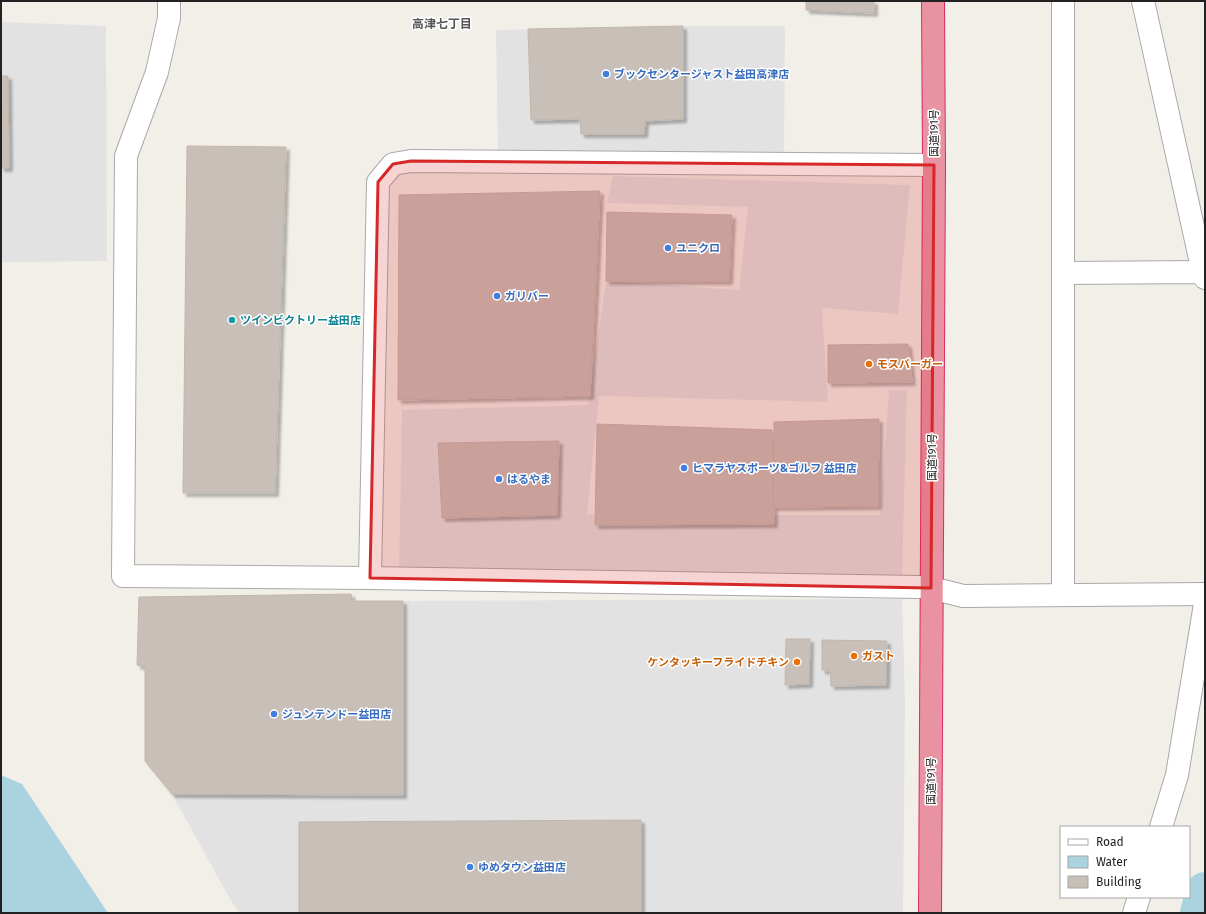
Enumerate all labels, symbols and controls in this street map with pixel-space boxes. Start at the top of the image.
district label: 高津七丁目 [412,17,472,31]
place label: ブックセンタージャスト益田高津店 [614,68,789,81]
marker: ブックセンタージャスト益田高津店 [601,69,611,79]
street label: 国道191号 [928,109,941,157]
place label: ユニクロ [676,242,720,255]
marker: ユニクロ [663,243,673,253]
place label: ガリバー [505,290,549,303]
marker: ガリバー [492,291,502,301]
place label: ツインビクトリー益田店 [240,314,361,327]
marker: ツインビクトリー益田店 [227,315,237,325]
place label: モスバーガー [877,358,943,371]
marker: モスバーガー [864,359,874,369]
street label: 国道191号 [926,433,939,481]
place label: ヒマラヤスポーツ&ゴルフ 益田店 [692,462,857,475]
marker: ヒマラヤスポーツ&ゴルフ 益田店 [679,463,689,473]
place label: はるやま [507,473,551,486]
marker: はるやま [494,474,504,484]
place label: ガスト [862,650,895,663]
marker: ガスト [849,651,859,661]
place label: ケンタッキーフライドチキン [647,656,789,669]
marker: ケンタッキーフライドチキン [792,657,802,667]
place label: ジュンテンドー益田店 [282,708,391,721]
marker: ジュンテンドー益田店 [269,709,279,719]
street label: 国道191号 [925,757,938,805]
legend [1060,826,1190,898]
text: Road [1096,835,1124,849]
text: Water [1096,855,1128,869]
place label: ゆめタウン益田店 [478,861,566,874]
marker: ゆめタウン益田店 [465,862,475,872]
text: Building [1096,875,1142,889]

